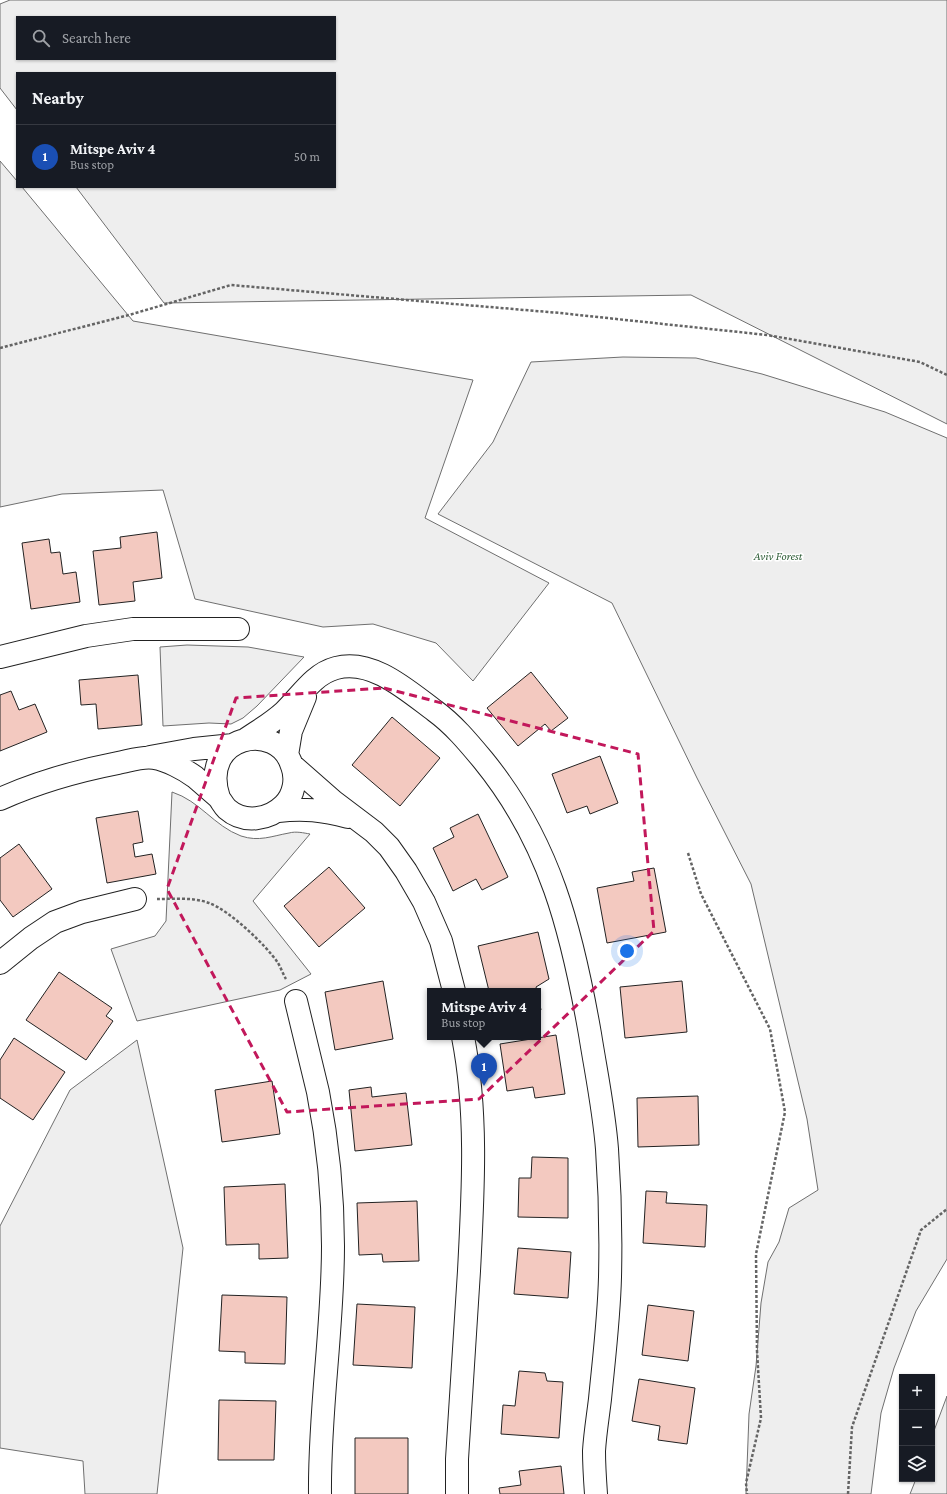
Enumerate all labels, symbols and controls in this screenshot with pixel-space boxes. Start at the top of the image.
search box [16,16,336,60]
icon: search [30,27,52,49]
text: Search here [62,30,131,46]
text: Nearby [32,89,84,108]
text: Mitspe Aviv 4 [70,141,155,157]
text: 1 [43,149,47,164]
text: 50 m [294,149,320,164]
text: Bus stop [70,157,114,172]
park label: Aviv Forest [753,549,803,563]
your location [617,941,637,961]
popup [427,988,541,1040]
text: Mitspe Aviv 4 [441,999,527,1015]
text: Bus stop [441,1015,485,1030]
pin: 1 [471,1053,497,1086]
map controls [899,1374,935,1482]
button: + [899,1374,935,1410]
button: − [899,1410,935,1446]
button: layers [899,1446,935,1482]

